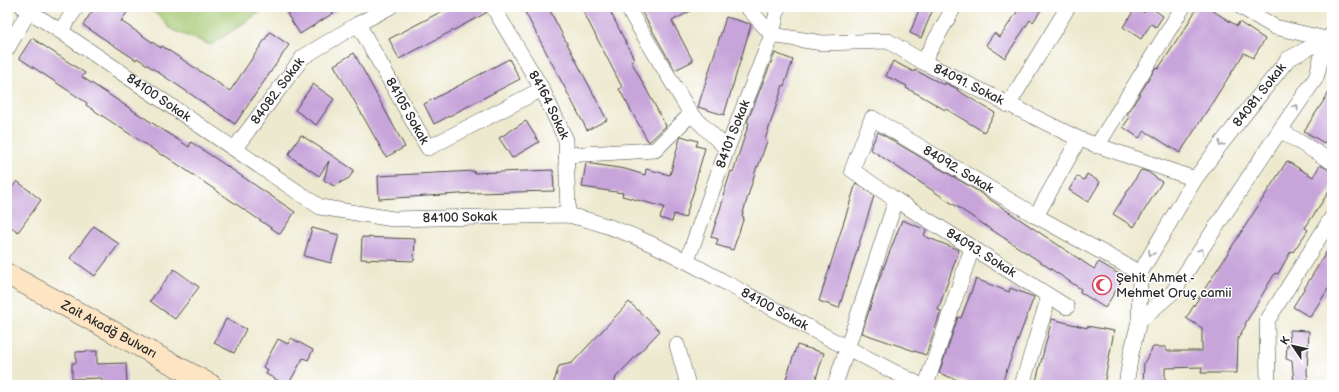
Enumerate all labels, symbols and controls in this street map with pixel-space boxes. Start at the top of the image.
street label: 84082. Sokak [247,54,308,128]
street label: 84091. Sokak [931,60,1007,109]
street label: 84081. Sokak [1229,60,1290,130]
street label: 84164 Sokak [525,68,573,143]
street label: 84100 Sokak [123,70,194,125]
street label: 84105 Sokak [382,75,433,148]
street label: 84101 Sokak [713,97,754,170]
one-way arrow [1291,105,1298,112]
one-way arrow [1219,139,1226,146]
street label: 84092. Sokak [920,142,997,197]
street label: 84100 Sokak [423,209,498,226]
street label: 84093. Sokak [943,225,1020,281]
one-way arrow [1196,248,1204,255]
one-way arrow [1149,249,1156,256]
place label: Şehit Ahmet - Mehmet Oruç camii [1116,270,1231,301]
mosque icon: Şehit Ahmet - Mehmet Oruç camii [1091,274,1113,296]
street label: 84100 Sokak [738,285,812,334]
street label: Zait Akadğ Bulvarı [58,297,159,362]
north arrow [1273,326,1313,366]
text: K [1278,334,1293,347]

